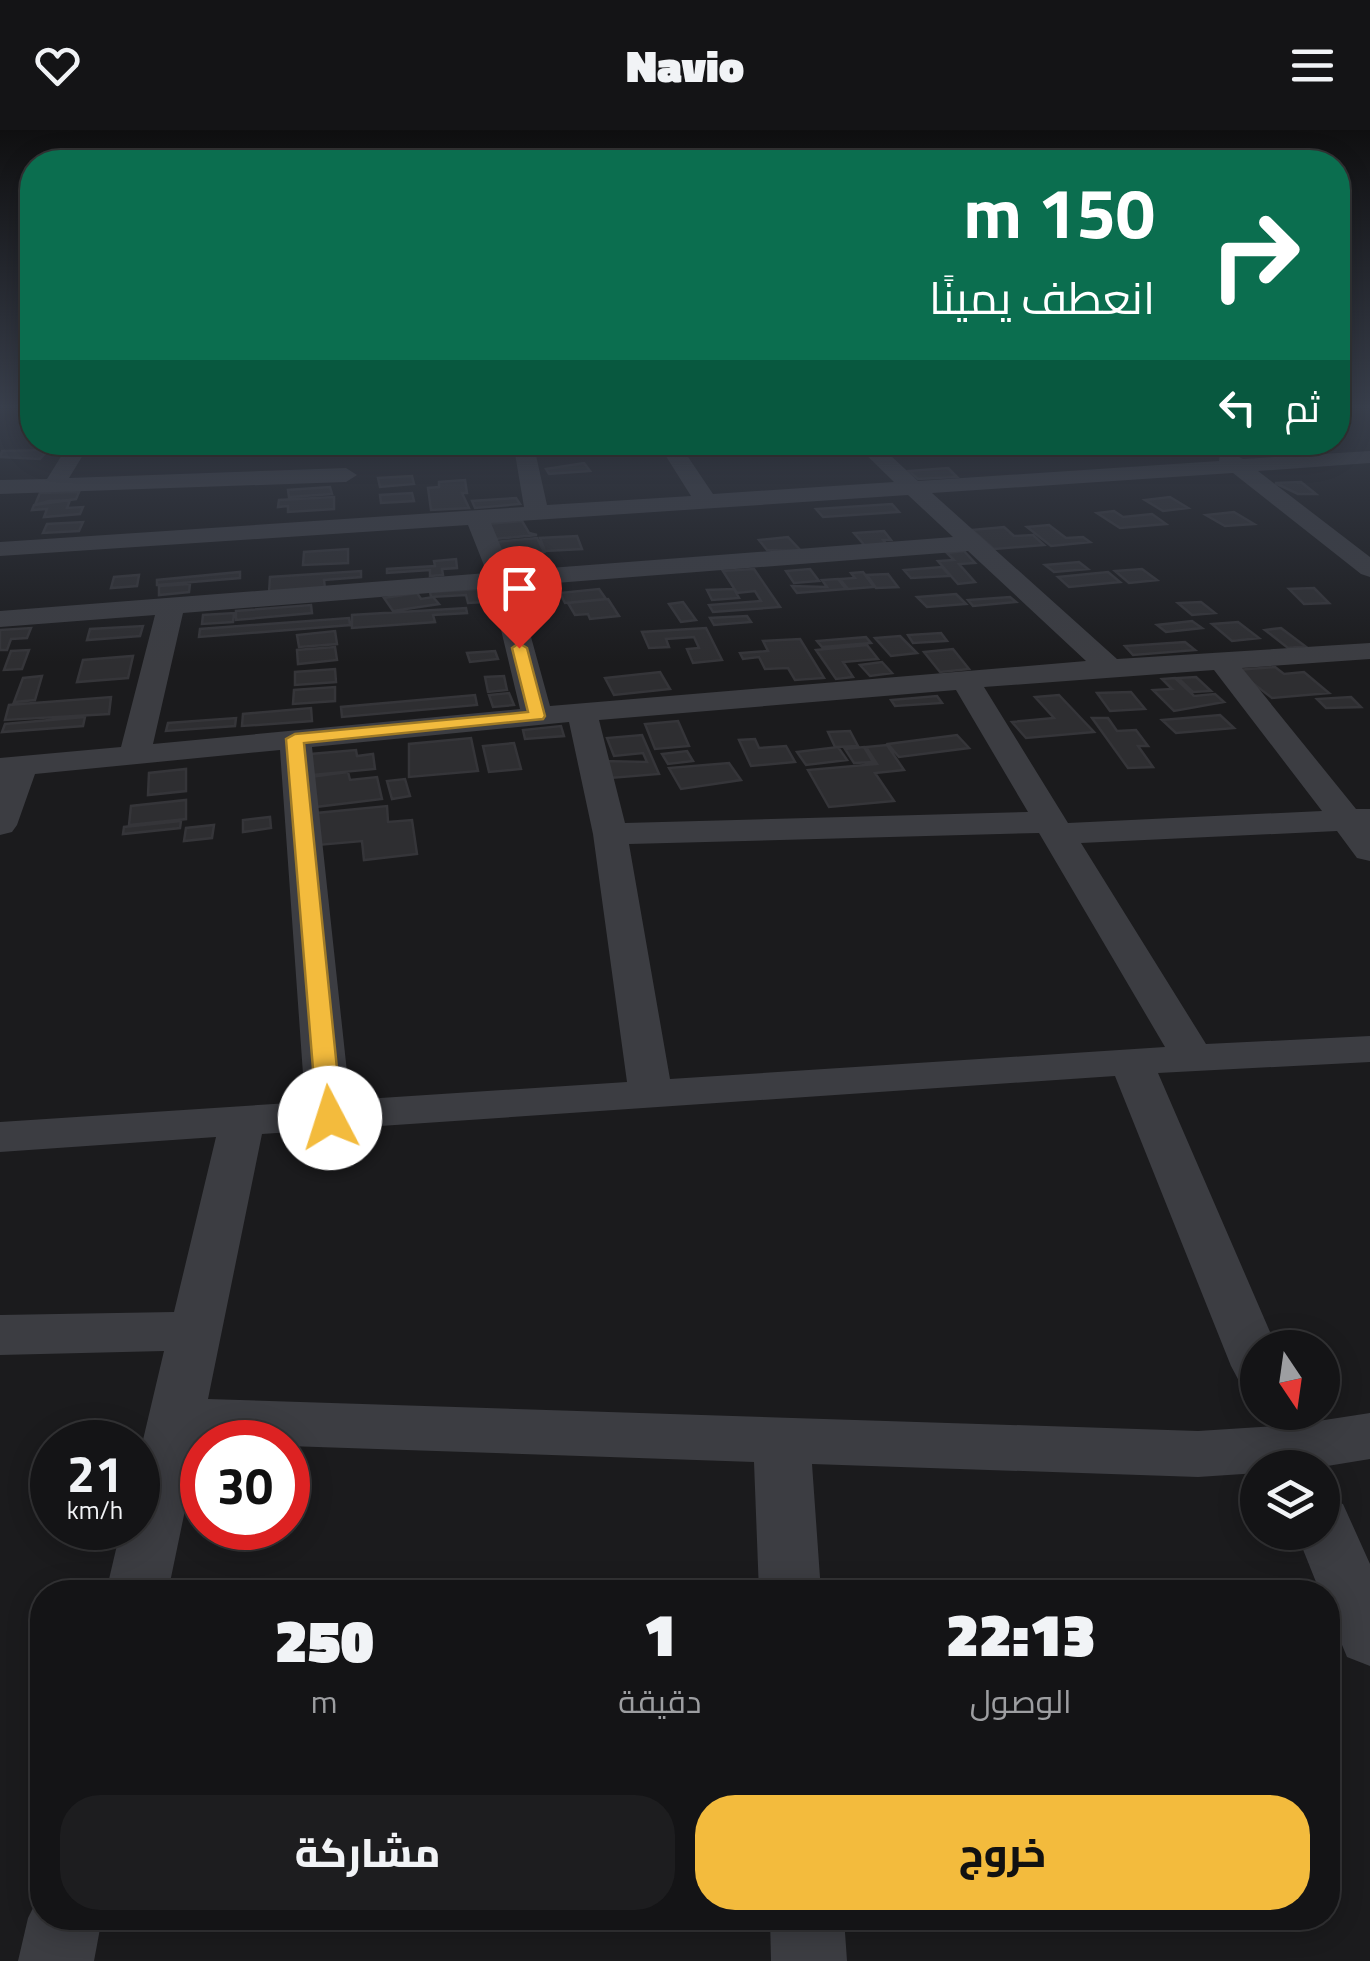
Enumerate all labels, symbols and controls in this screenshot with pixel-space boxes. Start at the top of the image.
text: Navio [626,31,744,99]
icon: heart [30,38,85,93]
icon: menu [1285,38,1340,93]
text: 150 m [963,159,1155,265]
icon: right [1190,190,1320,320]
text: انعطف يمينًا [929,263,1155,331]
text: ثم [1285,379,1320,437]
icon: left [1210,380,1265,435]
pin [477,546,562,649]
icon: arrive [492,561,547,616]
position arrow [278,1066,382,1170]
north arrow [1240,1330,1340,1430]
map controls [1240,1330,1340,1550]
speed limit sign: 30 [180,1420,310,1550]
text: 21 [67,1435,123,1511]
button: layers [1240,1450,1340,1550]
text: km/h [67,1491,123,1529]
text: 1 [643,1588,676,1679]
text: 22:13 [946,1588,1095,1679]
text: 250 [275,1594,374,1685]
text: m [311,1677,338,1725]
text: دقيقة [618,1677,702,1725]
text: الوصول [970,1677,1072,1725]
button: مشاركة [60,1795,675,1910]
button: خروج [695,1795,1310,1910]

